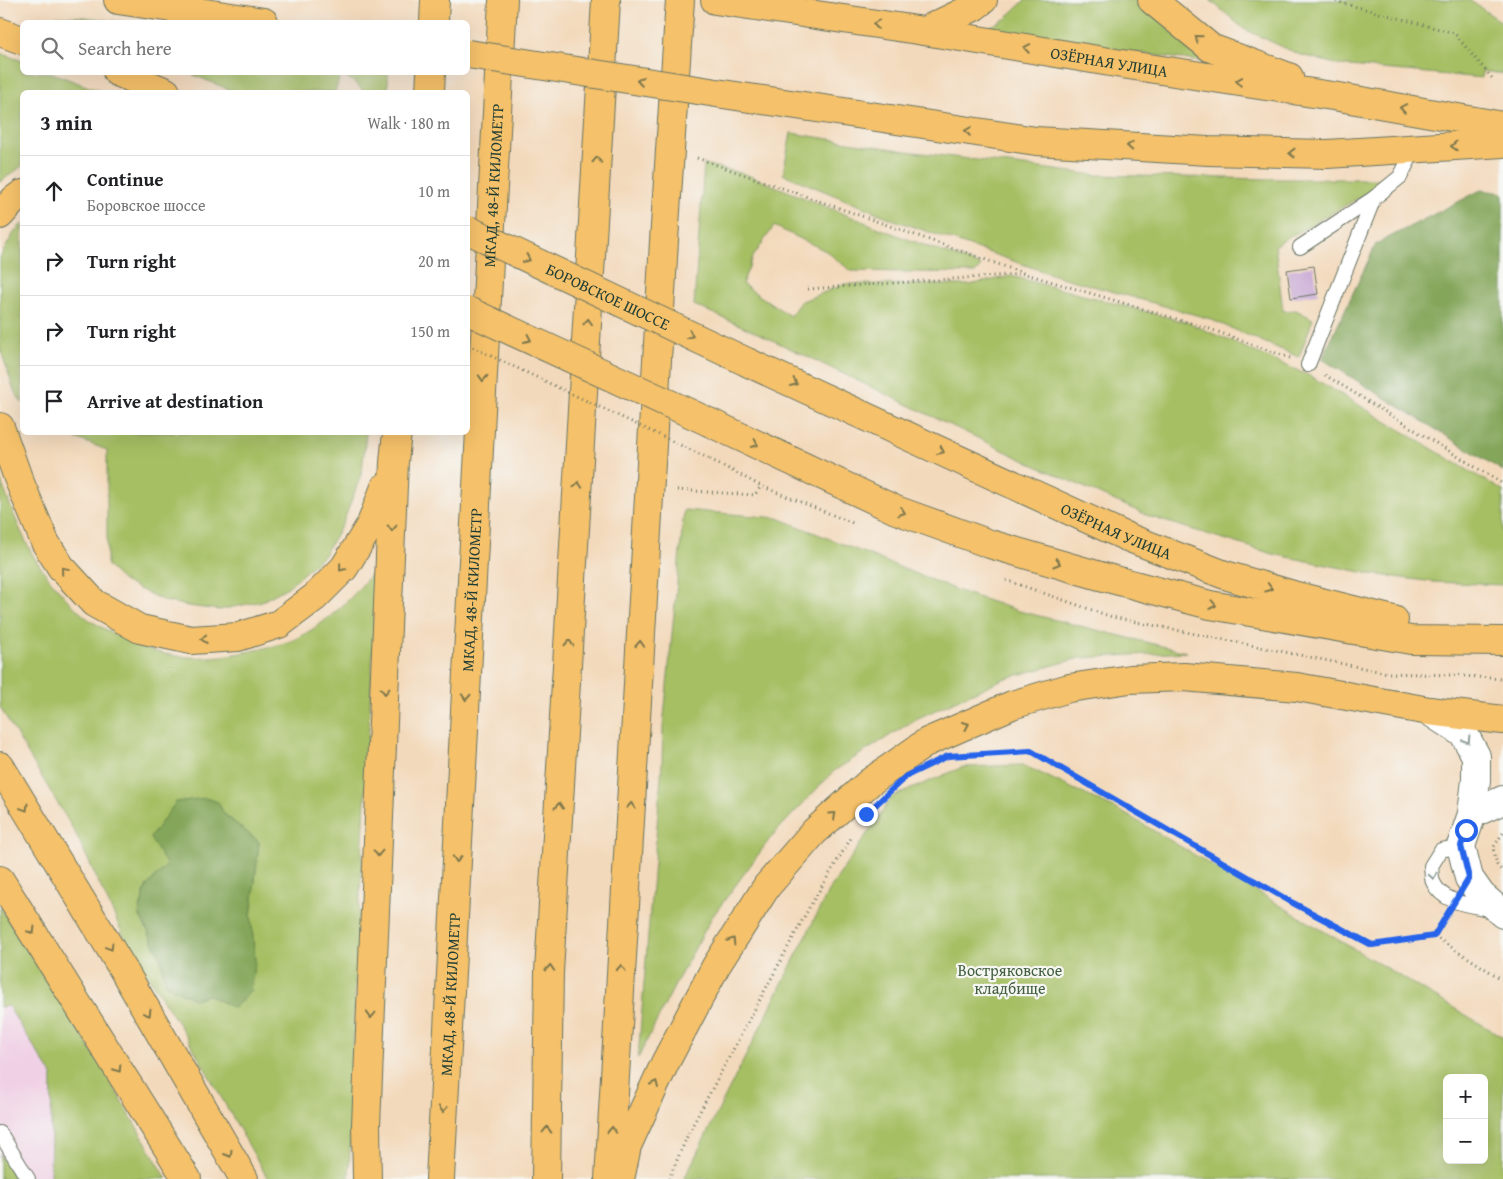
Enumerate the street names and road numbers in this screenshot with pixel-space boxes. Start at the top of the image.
street label: ОЗЁРНАЯ УЛИЦА [1049,40,1170,83]
street label: МКАД, 48-Й КИЛОМЕТР [477,103,509,268]
street label: БОРОВСКОЕ ШОССЕ [542,257,674,336]
street label: ОЗЁРНАЯ УЛИЦА [1057,496,1176,565]
street label: МКАД, 48-Й КИЛОМЕТР [455,507,488,672]
street label: МКАД, 48-Й КИЛОМЕТР [434,912,466,1077]

